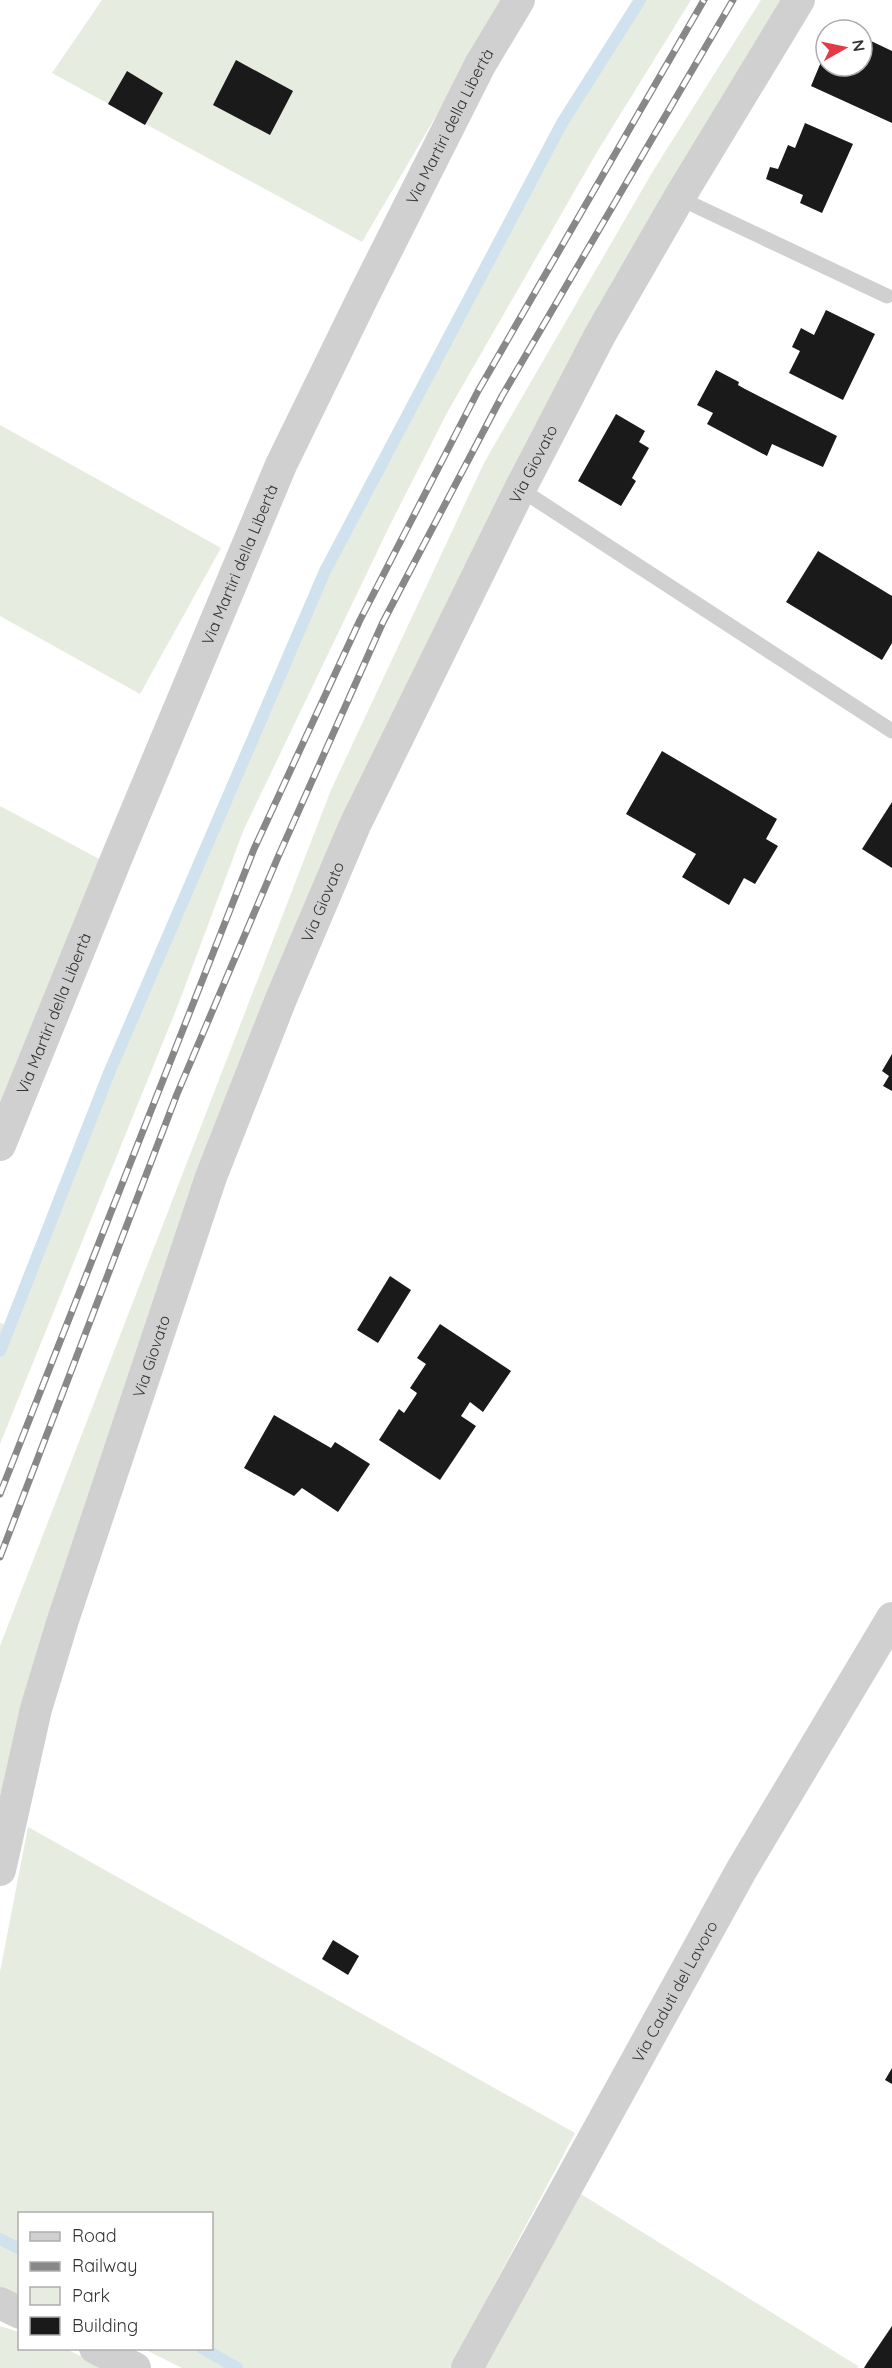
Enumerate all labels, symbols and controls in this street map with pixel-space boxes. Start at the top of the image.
north arrow [814,18,874,78]
text: N [848,38,870,53]
street label: Via Martiri della Libertà [401,45,498,208]
street label: Via Giovato [505,421,562,506]
street label: Via Martiri della Libertà [197,481,282,648]
street label: Via Giovato [296,859,348,945]
street label: Via Martiri della Libertà [12,930,95,1097]
street label: Via Giovato [128,1313,174,1400]
street label: Via Caduti del Lavoro [627,1917,722,2066]
legend [18,2212,213,2350]
text: Road [72,2224,117,2247]
text: Railway [72,2254,138,2277]
text: Park [72,2284,110,2307]
text: Building [72,2314,138,2337]

